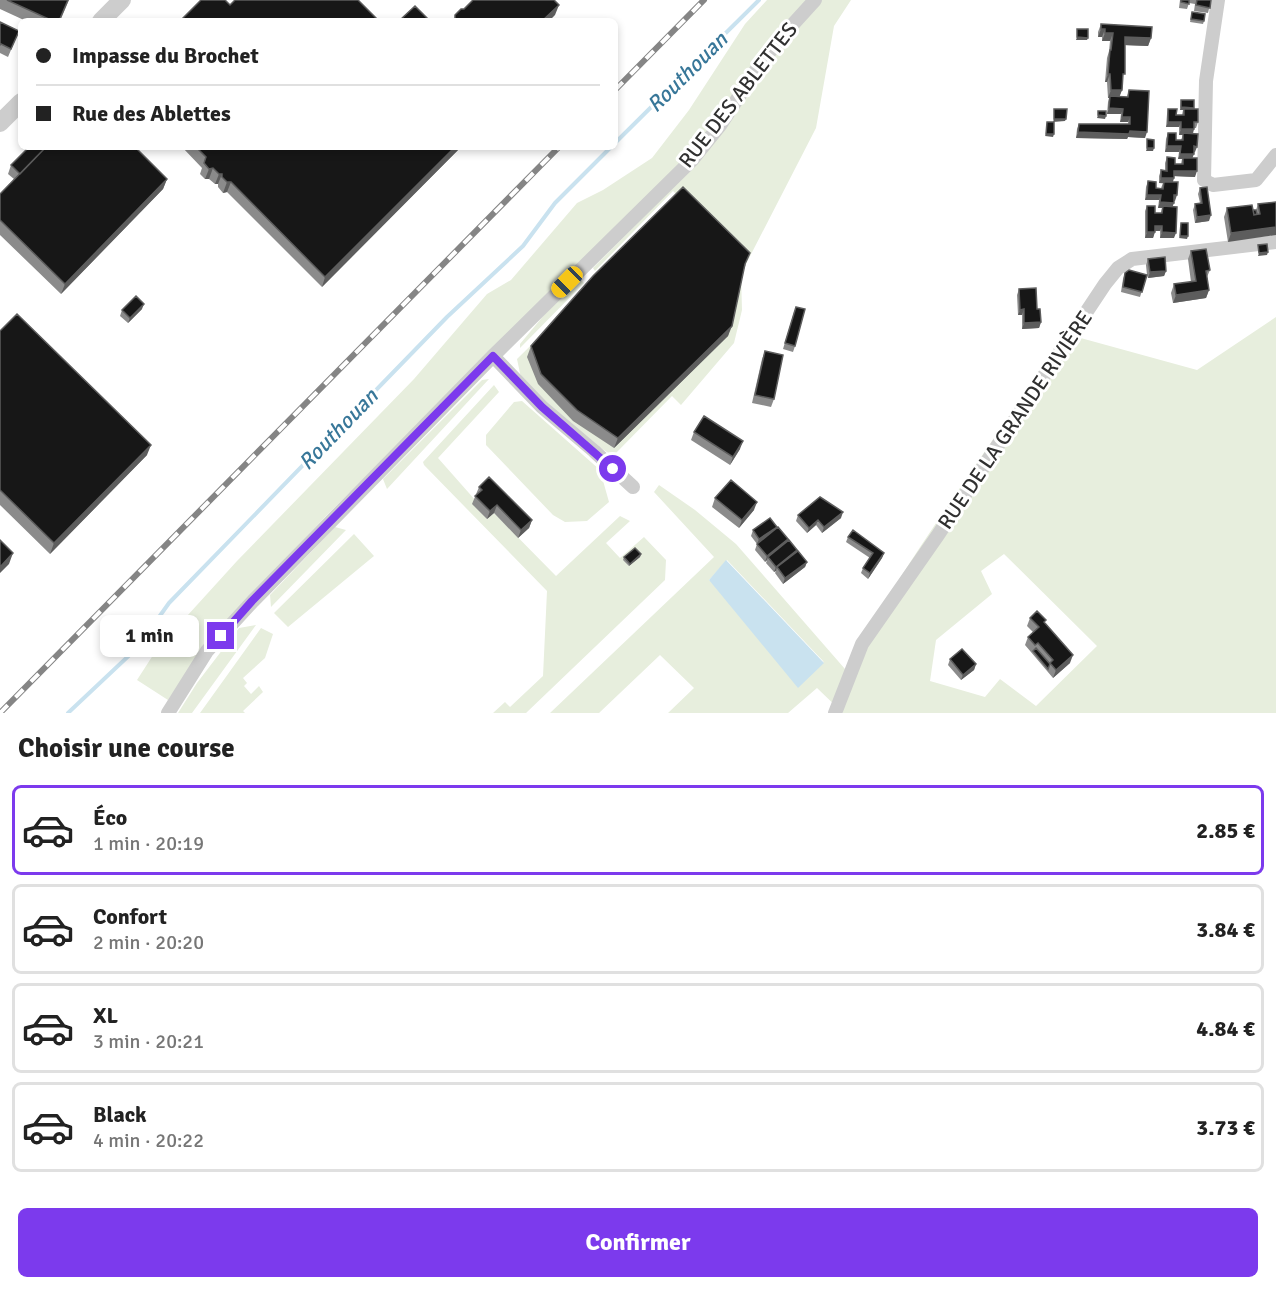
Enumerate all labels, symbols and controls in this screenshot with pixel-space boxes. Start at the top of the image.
street label: RUE DES ABLETTES [673,17,803,173]
water label: Routhouan [641,25,734,118]
text: Impasse du Brochet [72,42,259,69]
text: Rue des Ablettes [72,100,231,127]
car [548,263,586,301]
street label: RUE DE LA GRANDE RIVIÈRE [932,306,1098,534]
water label: Routhouan [293,382,384,475]
route start [599,455,626,482]
callout: 1 min [101,615,200,657]
route end [207,622,234,649]
text: 1 min [125,623,174,648]
text: Choisir une course [18,732,235,765]
icon: car [21,803,75,857]
text: Éco [93,804,127,831]
text: 2.85 € [1196,817,1255,844]
text: 1 min · 20:19 [93,831,204,856]
icon: car [21,902,75,956]
text: Confort [93,903,167,930]
text: 3.84 € [1196,916,1255,943]
text: 2 min · 20:20 [93,930,204,955]
icon: car [21,1001,75,1055]
text: XL [93,1002,118,1029]
text: 4.84 € [1196,1015,1255,1042]
text: 3 min · 20:21 [93,1029,204,1054]
icon: car [21,1100,75,1154]
text: Black [93,1101,147,1128]
text: 3.73 € [1196,1114,1255,1141]
text: 4 min · 20:22 [93,1128,204,1153]
button: Confirmer [18,1208,1258,1277]

